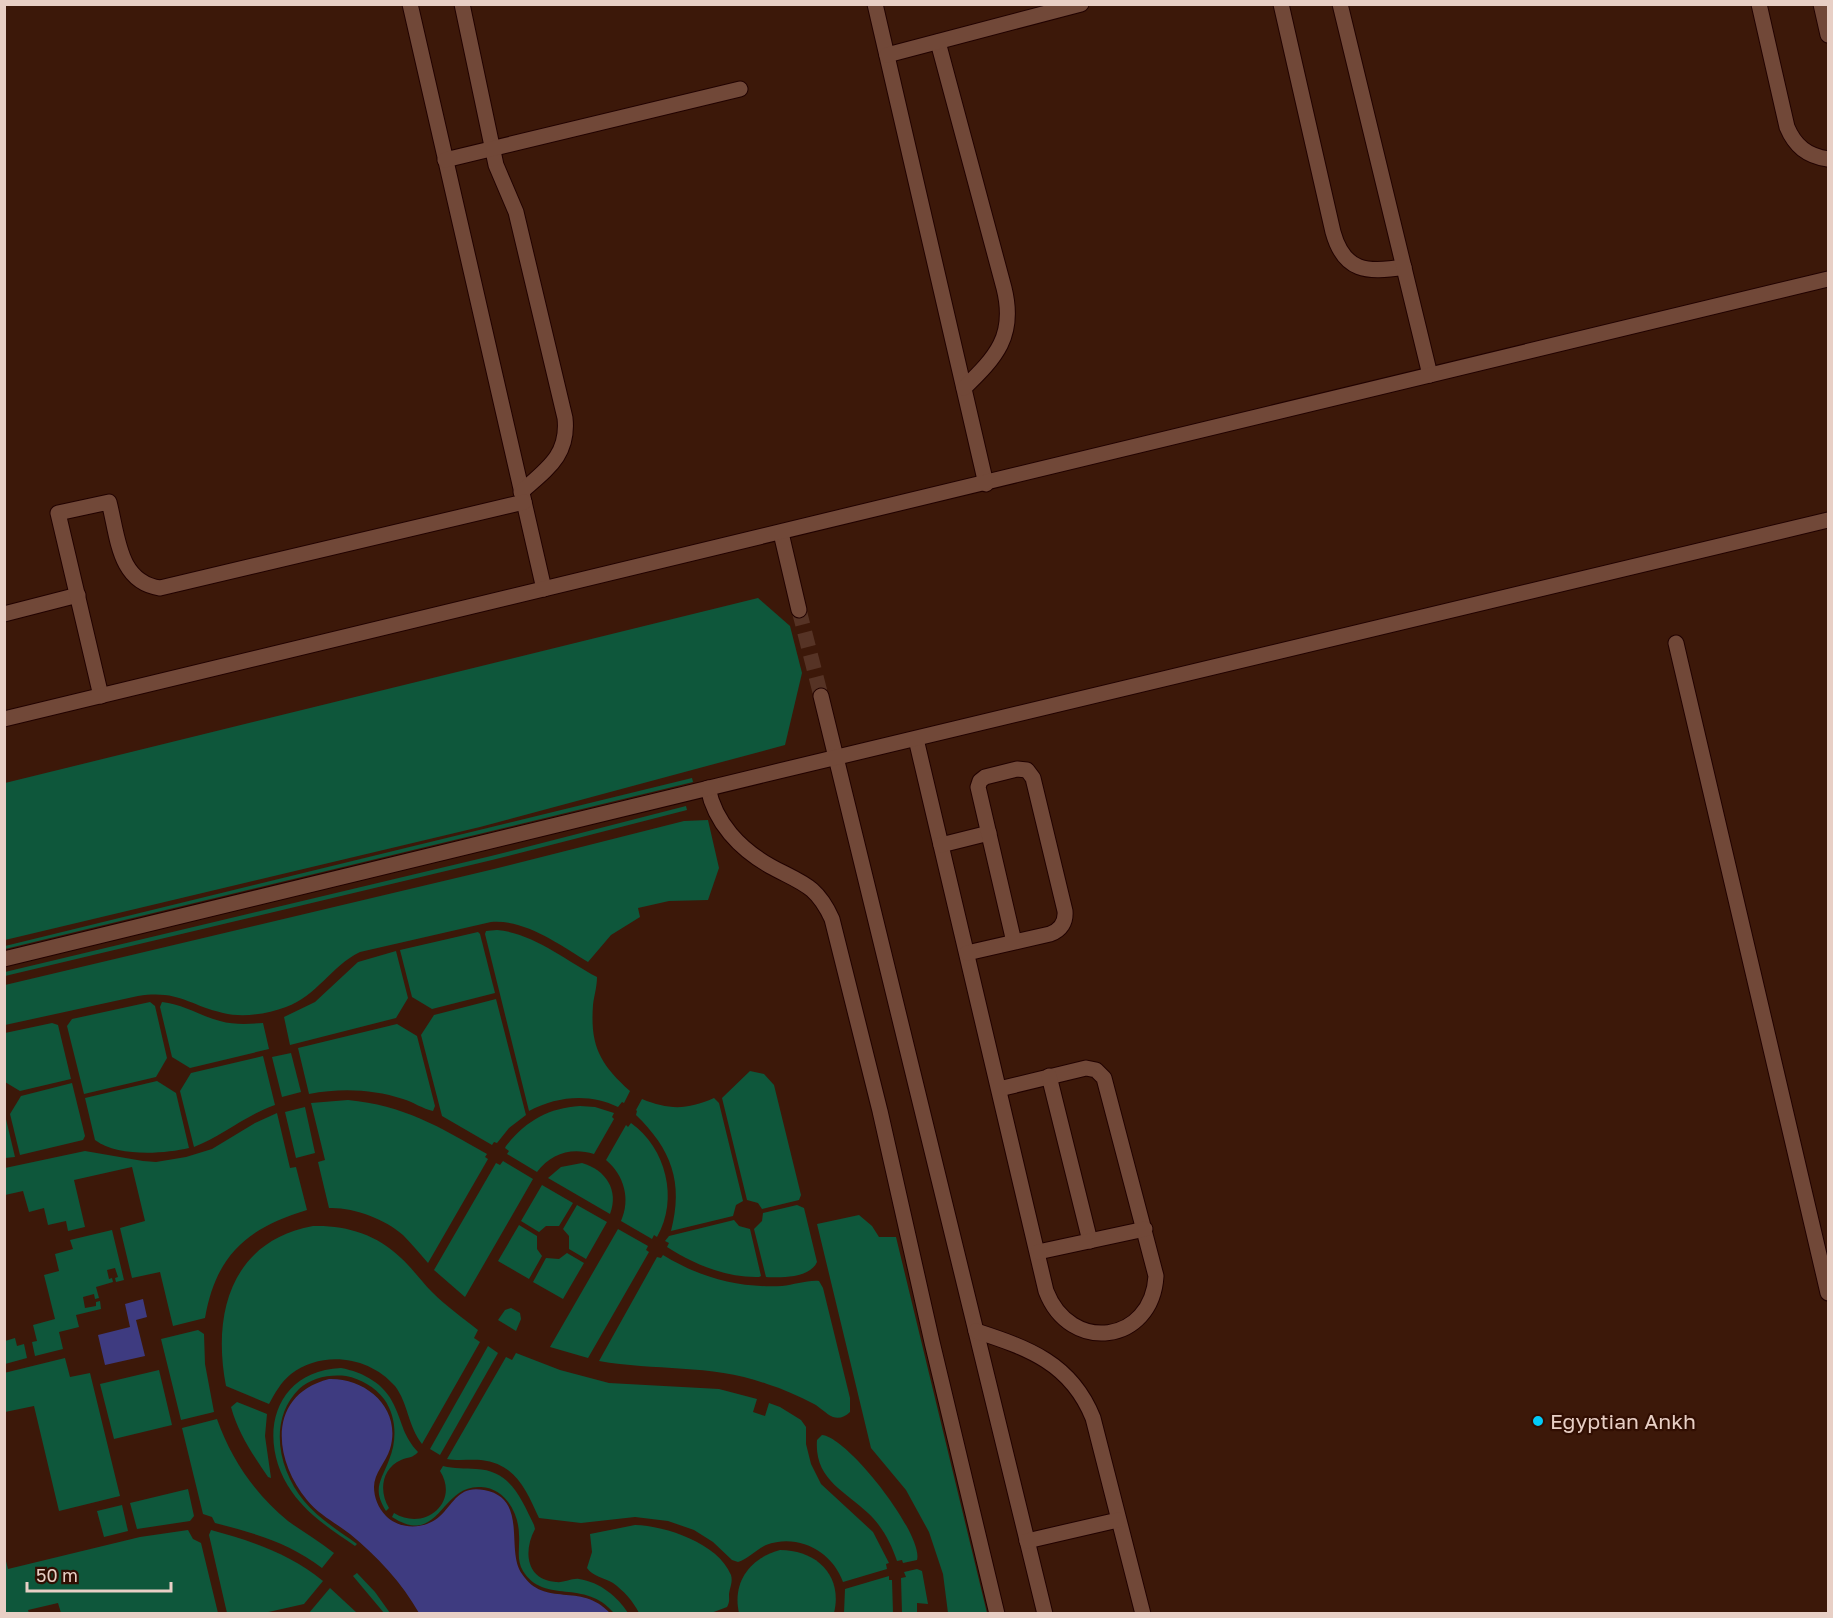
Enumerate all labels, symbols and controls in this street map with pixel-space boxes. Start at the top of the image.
place label: Egyptian Ankh [1550,1408,1696,1434]
marker: Egyptian Ankh [1531,1414,1545,1428]
scale bar [27,1555,171,1593]
text: 50 m [36,1564,78,1586]

